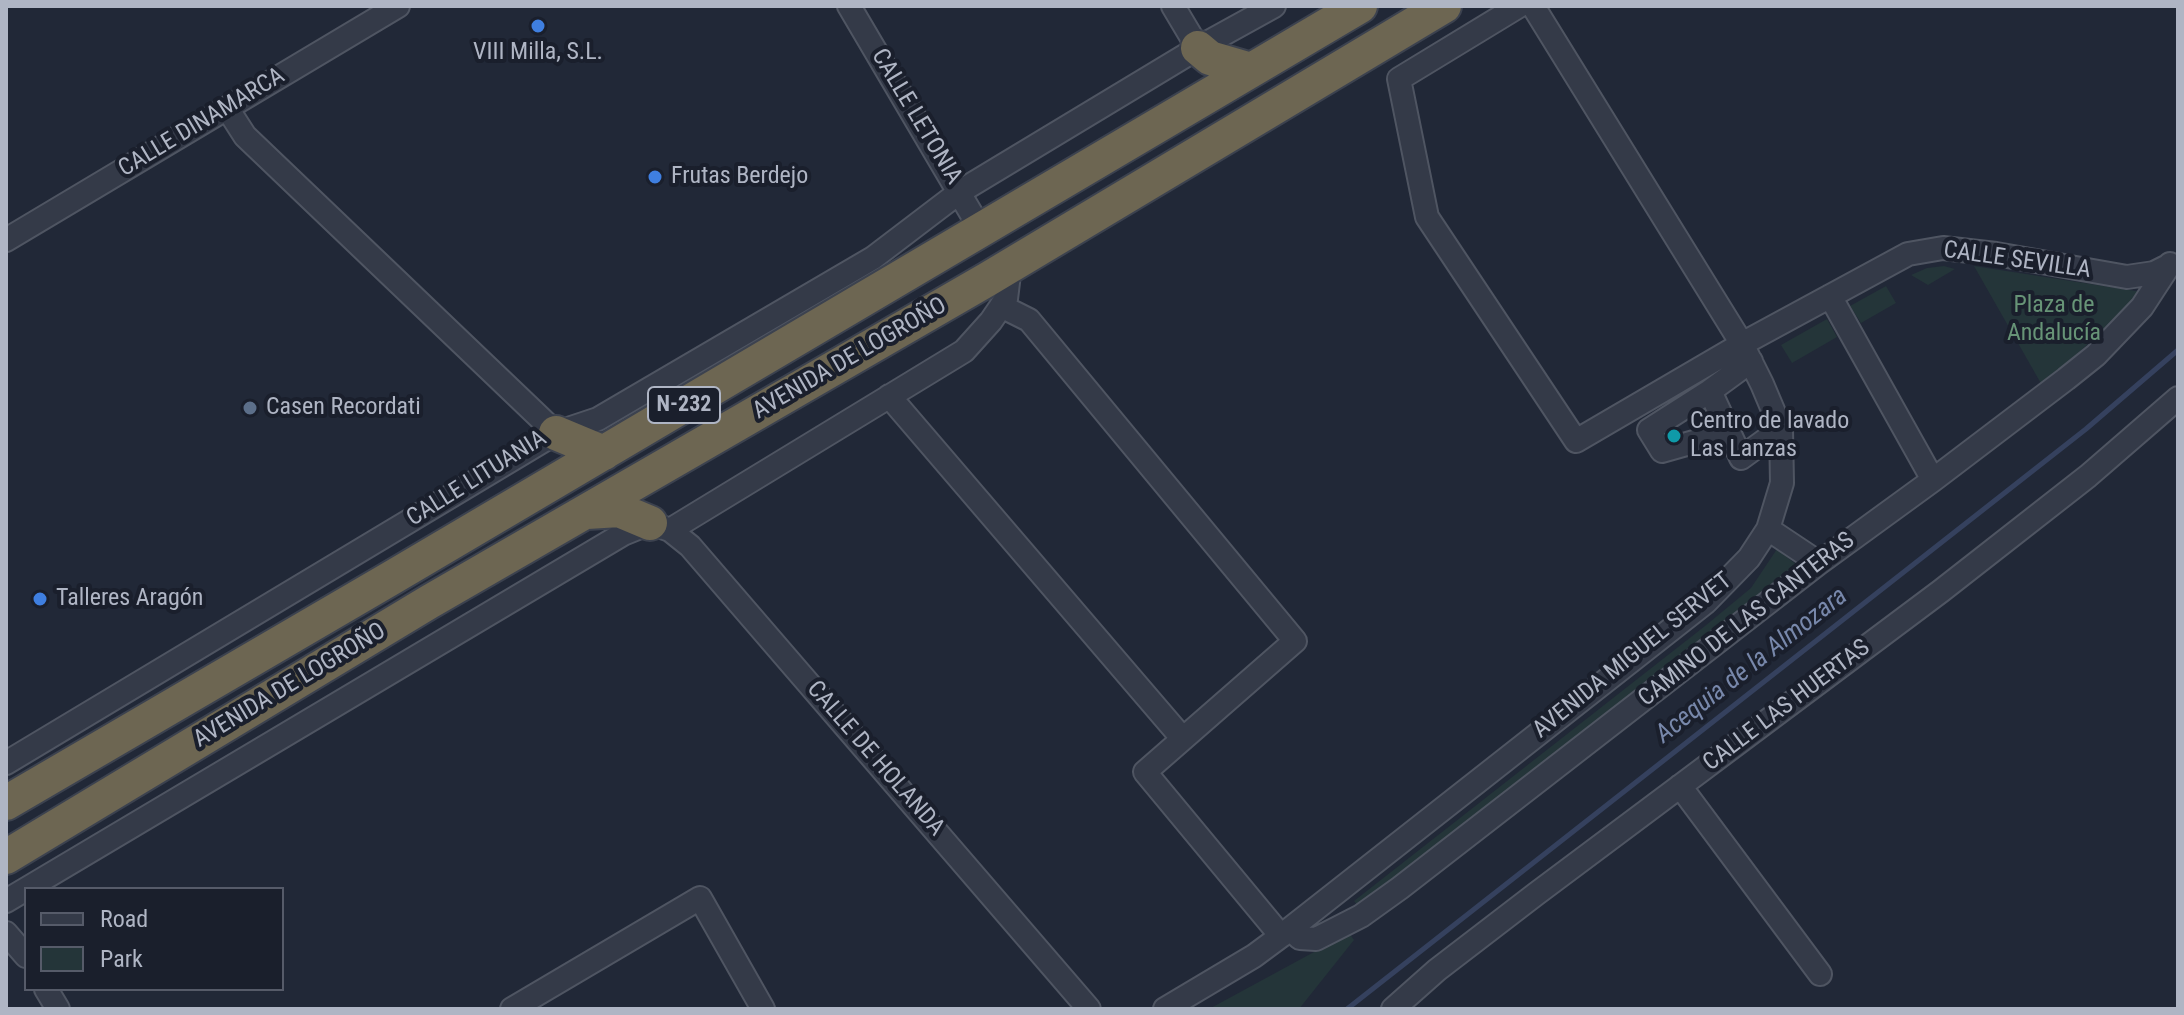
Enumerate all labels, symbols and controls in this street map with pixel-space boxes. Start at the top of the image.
marker: VIII Milla, S.L. [529,17,547,35]
place label: VIII Milla, S.L. [473,39,603,67]
street label: CALLE LETONIA [864,44,968,190]
street label: CALLE DINAMARCA [114,62,290,184]
place label: Frutas Berdejo [671,163,808,191]
marker: Frutas Berdejo [646,168,664,186]
street label: CALLE SEVILLA [1942,236,2092,286]
street label: AVENIDA DE LOGROÑO [748,292,952,426]
park label: Plaza de Andalucía [2007,292,2101,348]
road number: N-232 [648,387,720,423]
place label: Casen Recordati [266,394,421,422]
marker: Casen Recordati [241,399,259,417]
place label: Centro de lavado Las Lanzas [1690,408,1849,464]
street label: CALLE LITUANIA [402,425,552,533]
marker: Centro de lavado Las Lanzas [1665,427,1683,445]
street label: CAMINO DE LAS CANTERAS [1633,527,1861,713]
street label: AVENIDA MIGUEL SERVET [1528,567,1738,745]
water label: Acequia de la Almozara [1650,581,1854,751]
place label: Talleres Aragón [56,585,203,613]
marker: Talleres Aragón [31,590,49,608]
street label: AVENIDA DE LOGROÑO [189,617,391,755]
street label: CALLE LAS HUERTAS [1698,634,1876,778]
street label: CALLE DE HOLANDA [800,676,950,842]
legend [24,887,284,991]
text: Road [100,905,148,933]
text: Park [100,945,143,973]

